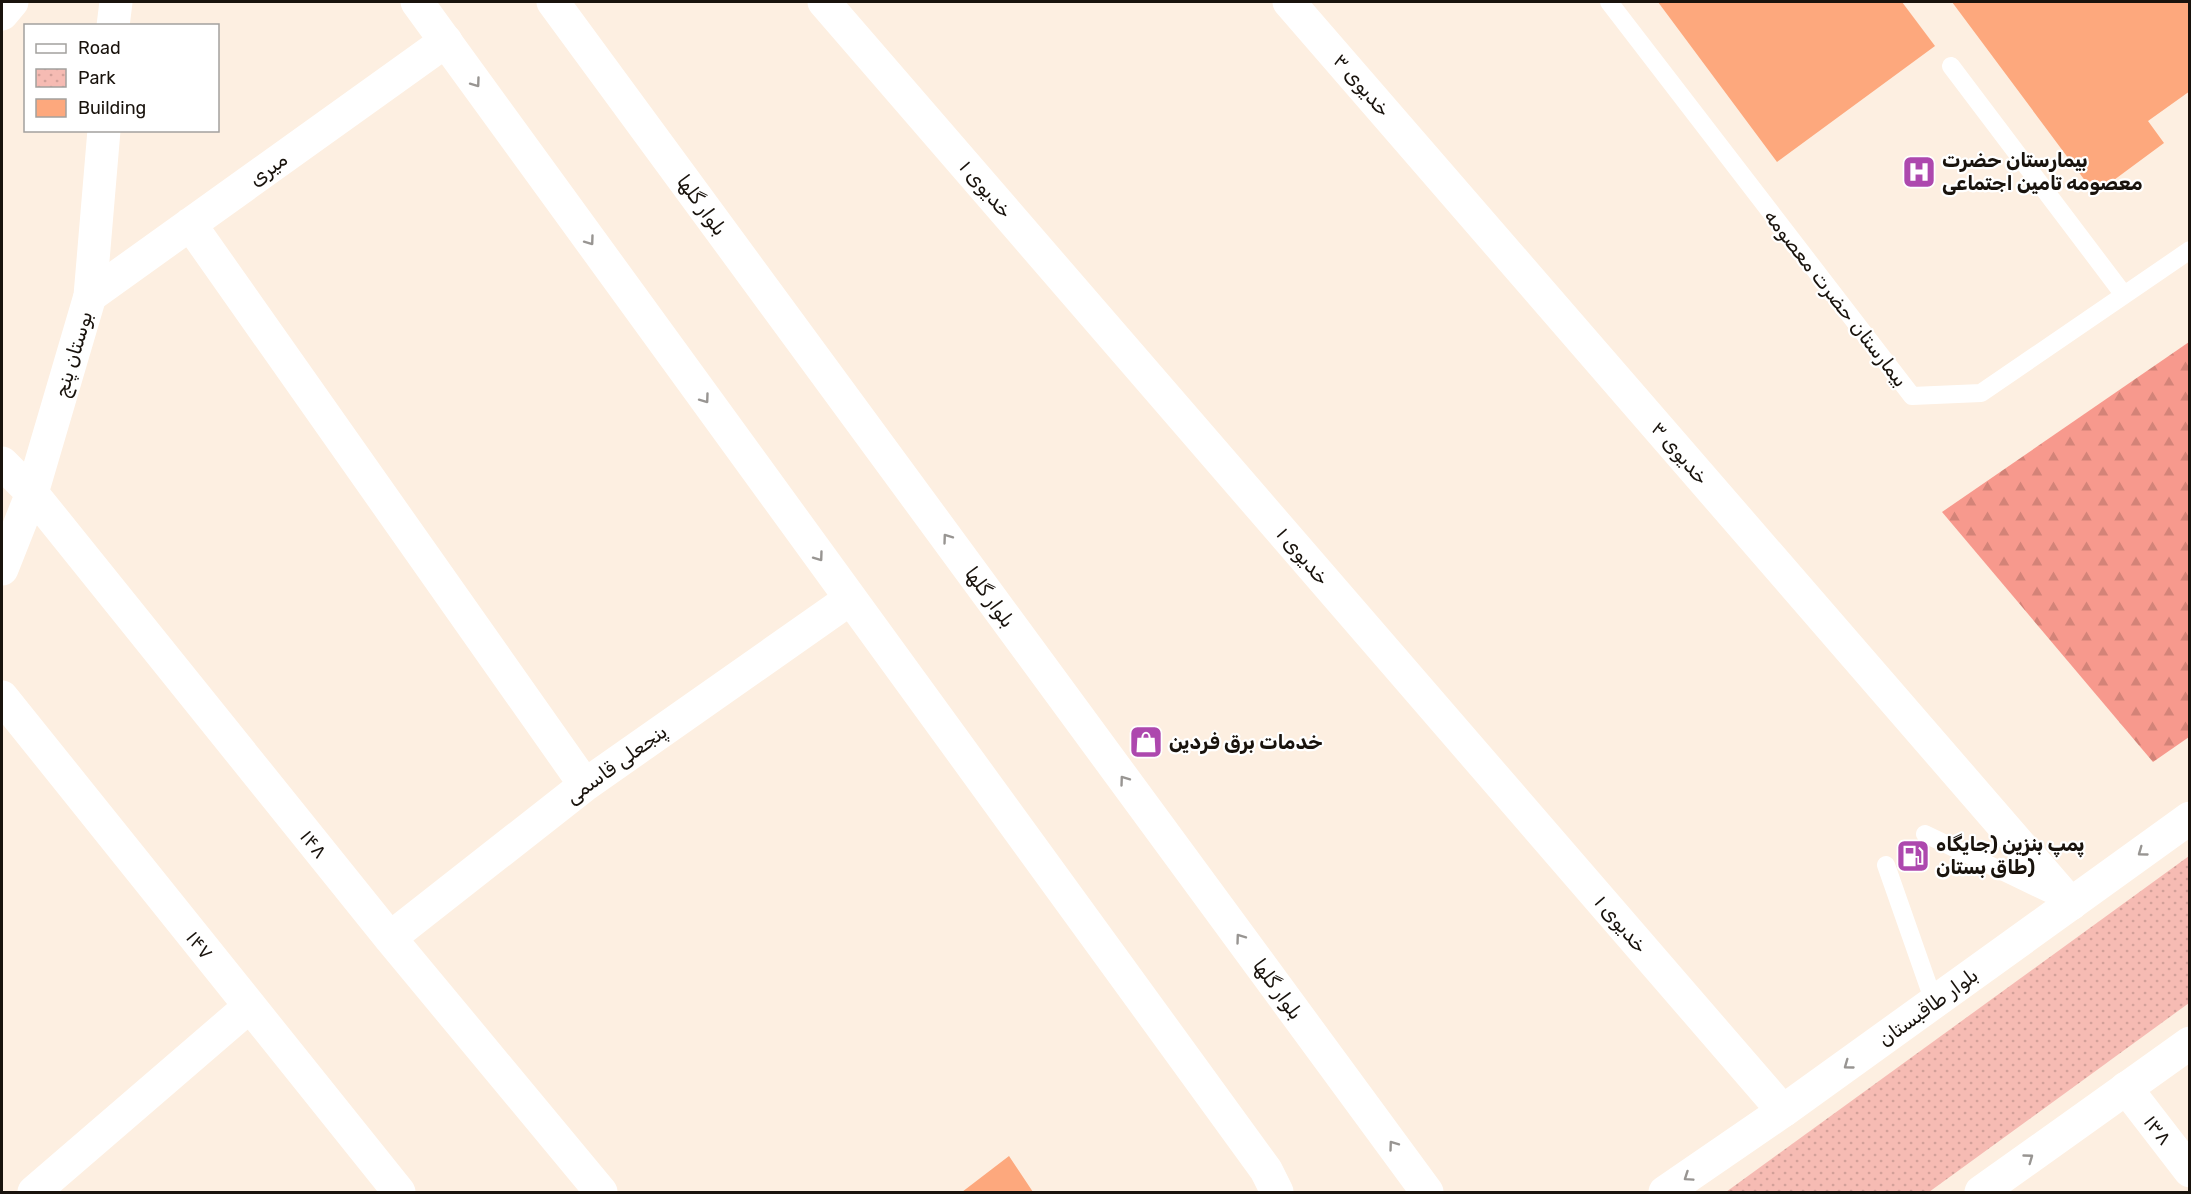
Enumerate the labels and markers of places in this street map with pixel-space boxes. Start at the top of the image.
place label: بیمارستان حضرت معصومه تامین اجتماعی [1942,148,2143,195]
hospital icon: بیمارستان حضرت معصومه تامین اجتماعی [1901,154,1937,190]
shop icon: خدمات برق فردین [1128,724,1164,760]
place label: خدمات برق فردین [1169,730,1323,754]
place label: پمپ بنزین (جایگاه طاق بستان) [1936,832,2084,879]
fuel station icon: پمپ بنزین (جایگاه طاق بستان) [1895,838,1931,874]

